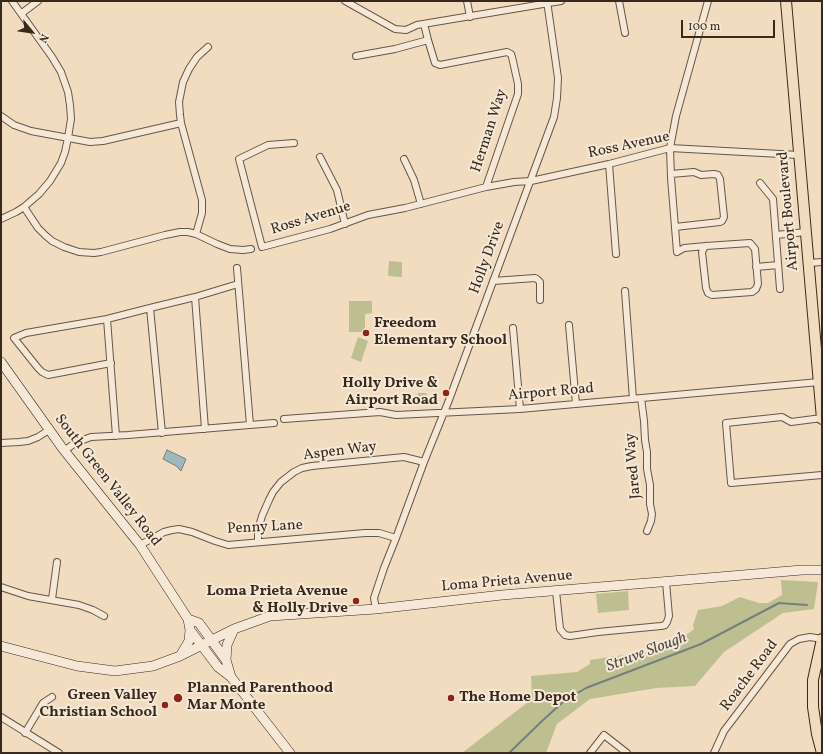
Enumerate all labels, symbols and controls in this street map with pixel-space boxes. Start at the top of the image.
north arrow [12,12,52,52]
scale bar [683,12,777,38]
text: 100 m [688,19,720,35]
text: N [34,31,51,45]
street label: Herman Way [468,87,512,175]
street label: Ross Avenue [587,129,671,163]
street label: Airport Boulevard [775,151,803,271]
street label: Ross Avenue [269,198,353,240]
street label: Holly Drive [467,219,509,297]
place label: Freedom Elementary School [374,315,507,350]
marker: Freedom Elementary School [361,328,371,338]
place label: Holly Drive & Airport Road [342,375,438,410]
street label: Airport Road [507,380,595,406]
marker: Holly Drive & Airport Road [441,388,451,398]
street label: South Green Valley Road [50,411,164,551]
street label: Jared Way [622,432,646,500]
street label: Aspen Way [302,439,378,465]
street label: Penny Lane [227,517,303,539]
street label: Loma Prieta Avenue [441,567,573,597]
place label: Loma Prieta Avenue & Holly Drive [207,583,348,618]
marker: Loma Prieta Avenue & Holly Drive [351,596,361,606]
water label: Struve Slough [604,629,690,677]
street label: Roache Road [717,637,783,715]
place label: Planned Parenthood Mar Monte [187,680,333,715]
place label: Green Valley Christian School [39,687,157,722]
place label: The Home Depot [459,689,576,707]
marker: Planned Parenthood Mar Monte [172,692,184,704]
marker: The Home Depot [446,693,456,703]
marker: Green Valley Christian School [160,700,170,710]

